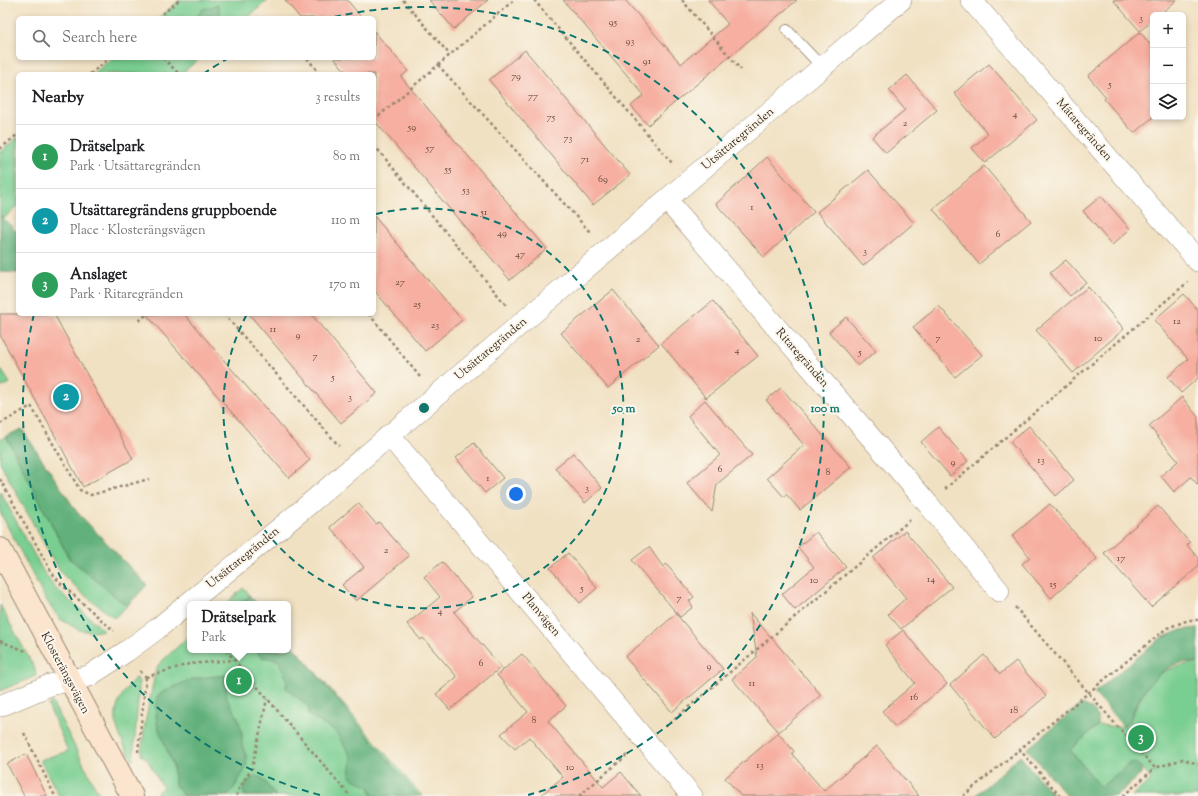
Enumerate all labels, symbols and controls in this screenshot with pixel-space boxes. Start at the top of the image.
house number: 3 [1139,11,1143,26]
map controls [1150,12,1186,120]
button: + [1150,12,1186,48]
house number: 95 [609,15,618,30]
search box [16,16,376,60]
icon: search [30,27,52,49]
text: Search here [62,28,137,49]
house number: 93 [626,34,634,49]
button: − [1150,48,1186,84]
house number: 91 [643,54,652,69]
house number: 79 [511,69,521,84]
house number: 5 [1107,77,1112,92]
button: layers [1150,84,1186,120]
text: Nearby [32,86,84,110]
text: 3 results [315,89,360,107]
house number: 77 [528,89,538,104]
street label: Mätaregränden [1052,95,1116,165]
street label: Utsättaregränden [698,103,778,175]
house number: 4 [1012,107,1018,122]
house number: 75 [547,110,556,125]
house number: 2 [903,116,908,131]
house number: 59 [407,120,416,135]
house number: 73 [563,131,573,146]
text: Drätselpark [70,137,145,158]
house number: 57 [425,141,434,156]
text: 1 [43,148,47,166]
text: 80 m [333,148,360,166]
house number: 71 [581,152,590,167]
text: Park · Utsättaregränden [70,158,201,176]
house number: 55 [444,162,452,177]
house number: 69 [598,172,608,187]
house number: 53 [461,183,470,198]
house number: 1 [750,200,754,215]
text: Utsättaregrändens gruppboende [70,201,277,222]
house number: 51 [480,205,488,220]
text: 2 [42,212,48,230]
text: 110 m [331,212,360,230]
text: Place · Klosterängsvägen [70,222,206,240]
house number: 49 [497,226,507,241]
house number: 6 [996,227,1001,242]
house number: 3 [863,244,867,259]
house number: 47 [515,247,525,262]
text: Anslaget [70,265,127,286]
house number: 27 [395,275,405,290]
text: 3 [42,276,48,294]
text: 170 m [329,276,360,294]
text: Park · Ritaregränden [70,286,184,304]
house number: 25 [413,297,422,312]
street label: Utsättaregränden [451,313,531,385]
house number: 12 [1173,314,1181,329]
house number: 23 [431,318,439,333]
house number: 11 [270,322,277,337]
street label: Ritaregränden [771,324,833,392]
house number: 9 [296,328,301,343]
house number: 7 [935,331,941,346]
house number: 10 [1094,331,1102,346]
house number: 2 [636,332,641,347]
house number: 4 [734,343,740,358]
house number: 5 [857,345,862,360]
house number: 7 [312,349,318,364]
house number: 5 [330,370,335,385]
pin: 2 [53,382,79,412]
house number: 3 [348,390,352,405]
text: 50 m [612,400,636,418]
text: 100 m [809,400,840,418]
centre of rings [417,401,431,415]
house number: 13 [1037,453,1045,468]
house number: 9 [951,455,956,470]
house number: 6 [718,462,723,477]
house number: 8 [826,465,831,480]
house number: 1 [486,471,490,486]
house number: 3 [585,481,589,496]
your location [506,484,526,504]
street label: Utsättaregränden [202,523,284,593]
house number: 2 [384,543,389,558]
house number: 17 [1117,551,1125,566]
house number: 14 [927,572,935,587]
house number: 10 [810,573,818,588]
house number: 15 [1050,577,1057,592]
house number: 5 [579,581,584,596]
street label: Planvägen [517,589,565,641]
house number: 7 [676,591,682,606]
popup [187,601,291,653]
house number: 4 [437,604,443,619]
text: Drätselpark [201,608,277,629]
street label: Klosterängsvägen [36,629,94,717]
text: Park [201,629,226,647]
house number: 6 [479,656,484,671]
house number: 9 [707,659,712,674]
pin: 1 [226,666,252,696]
house number: 11 [749,676,756,691]
house number: 16 [910,690,918,705]
house number: 18 [1010,703,1018,718]
house number: 8 [532,713,537,728]
pin: 3 [1128,723,1154,753]
house number: 13 [756,758,764,773]
house number: 10 [566,760,574,775]

